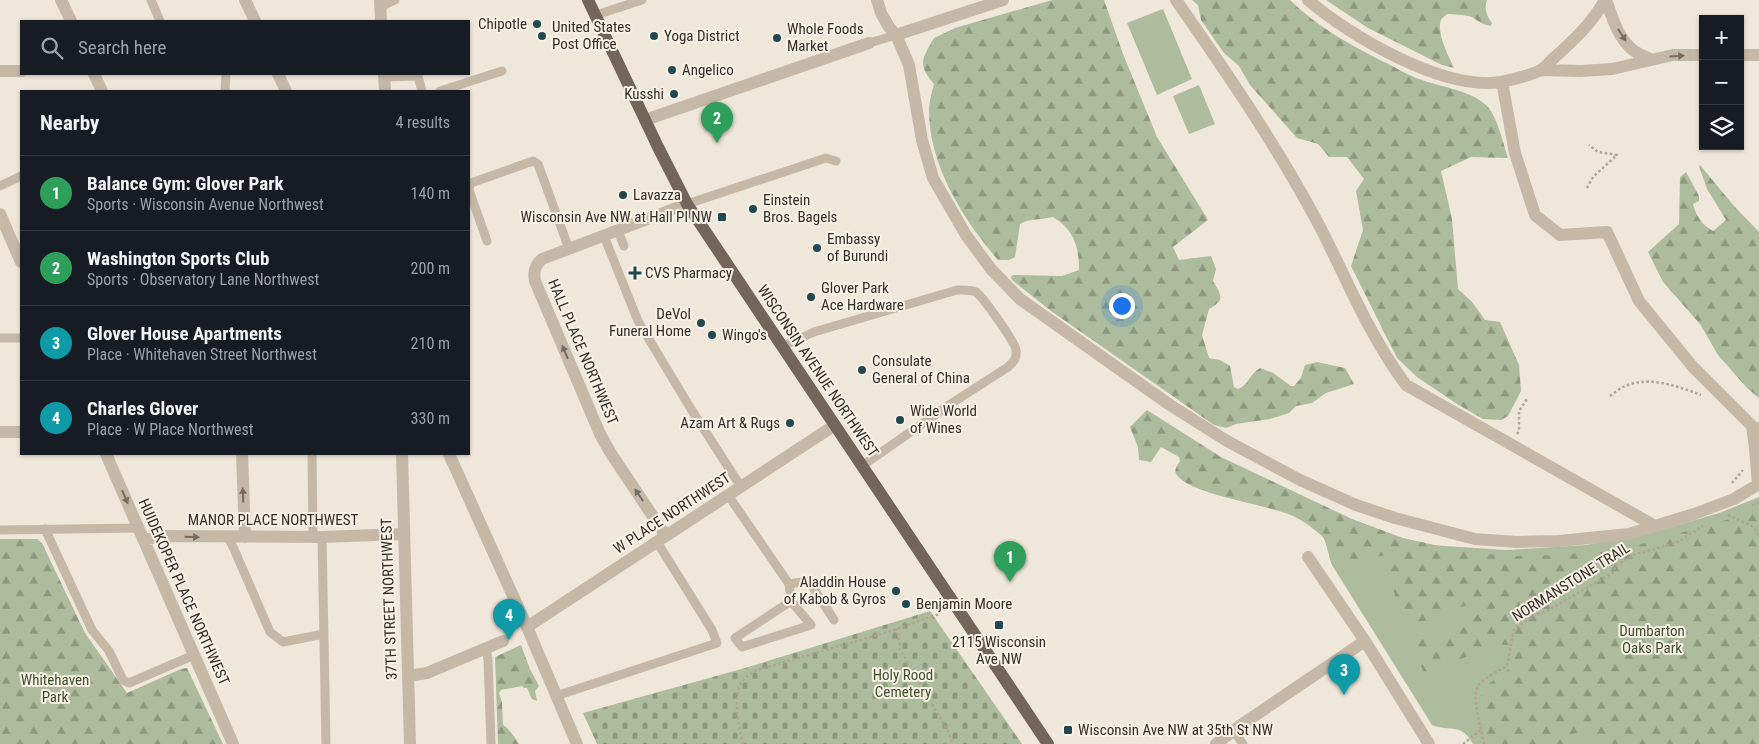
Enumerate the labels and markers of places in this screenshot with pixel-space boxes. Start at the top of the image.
place label: Chipotle [478,15,527,33]
marker: Chipotle [531,18,543,30]
place label: United States Post Office [552,18,631,53]
place label: Whole Foods Market [787,20,864,55]
place label: Yoga District [664,27,740,45]
marker: United States Post Office [536,30,548,42]
marker: Yoga District [648,30,660,42]
marker: Whole Foods Market [771,32,783,44]
place label: Angelico [682,61,734,79]
marker: Angelico [666,64,678,76]
place label: Kusshi [624,85,664,103]
marker: Kusshi [668,88,680,100]
pin: 2 [701,102,733,143]
place label: Lavazza [633,186,681,204]
marker: Lavazza [617,189,629,201]
place label: Einstein Bros. Bagels [763,191,838,226]
marker: Einstein Bros. Bagels [747,203,759,215]
place label: Wisconsin Ave NW at Hall Pl NW [521,208,713,226]
marker: Wisconsin Ave NW at Hall Pl NW [716,211,728,223]
place label: Embassy of Burundi [827,230,888,265]
marker: Embassy of Burundi [811,242,823,254]
place label: CVS Pharmacy [645,264,732,282]
marker: CVS Pharmacy [629,267,641,279]
place label: Glover Park Ace Hardware [821,279,904,314]
marker: Glover Park Ace Hardware [805,291,817,303]
place label: DeVol Funeral Home [609,305,691,340]
marker: DeVol Funeral Home [695,317,707,329]
place label: Wingo's [722,326,767,344]
marker: Wingo's [706,329,718,341]
place label: Consulate General of China [872,352,970,387]
marker: Consulate General of China [856,364,868,376]
place label: Wide World of Wines [910,402,977,437]
place label: Azam Art & Rugs [680,414,780,432]
marker: Wide World of Wines [894,414,906,426]
marker: Azam Art & Rugs [784,417,796,429]
pin: 1 [994,541,1026,582]
place label: Aladdin House of Kabob & Gyros [784,573,886,608]
marker: Aladdin House of Kabob & Gyros [890,585,902,597]
place label: Benjamin Moore [916,595,1012,613]
marker: Benjamin Moore [900,598,912,610]
pin: 4 [493,599,525,640]
marker: 2115 Wisconsin Ave NW [993,619,1005,631]
place label: 2115 Wisconsin Ave NW [952,633,1046,668]
pin: 3 [1328,654,1360,695]
place label: Wisconsin Ave NW at 35th St NW [1078,721,1274,739]
marker: Wisconsin Ave NW at 35th St NW [1062,724,1074,736]

